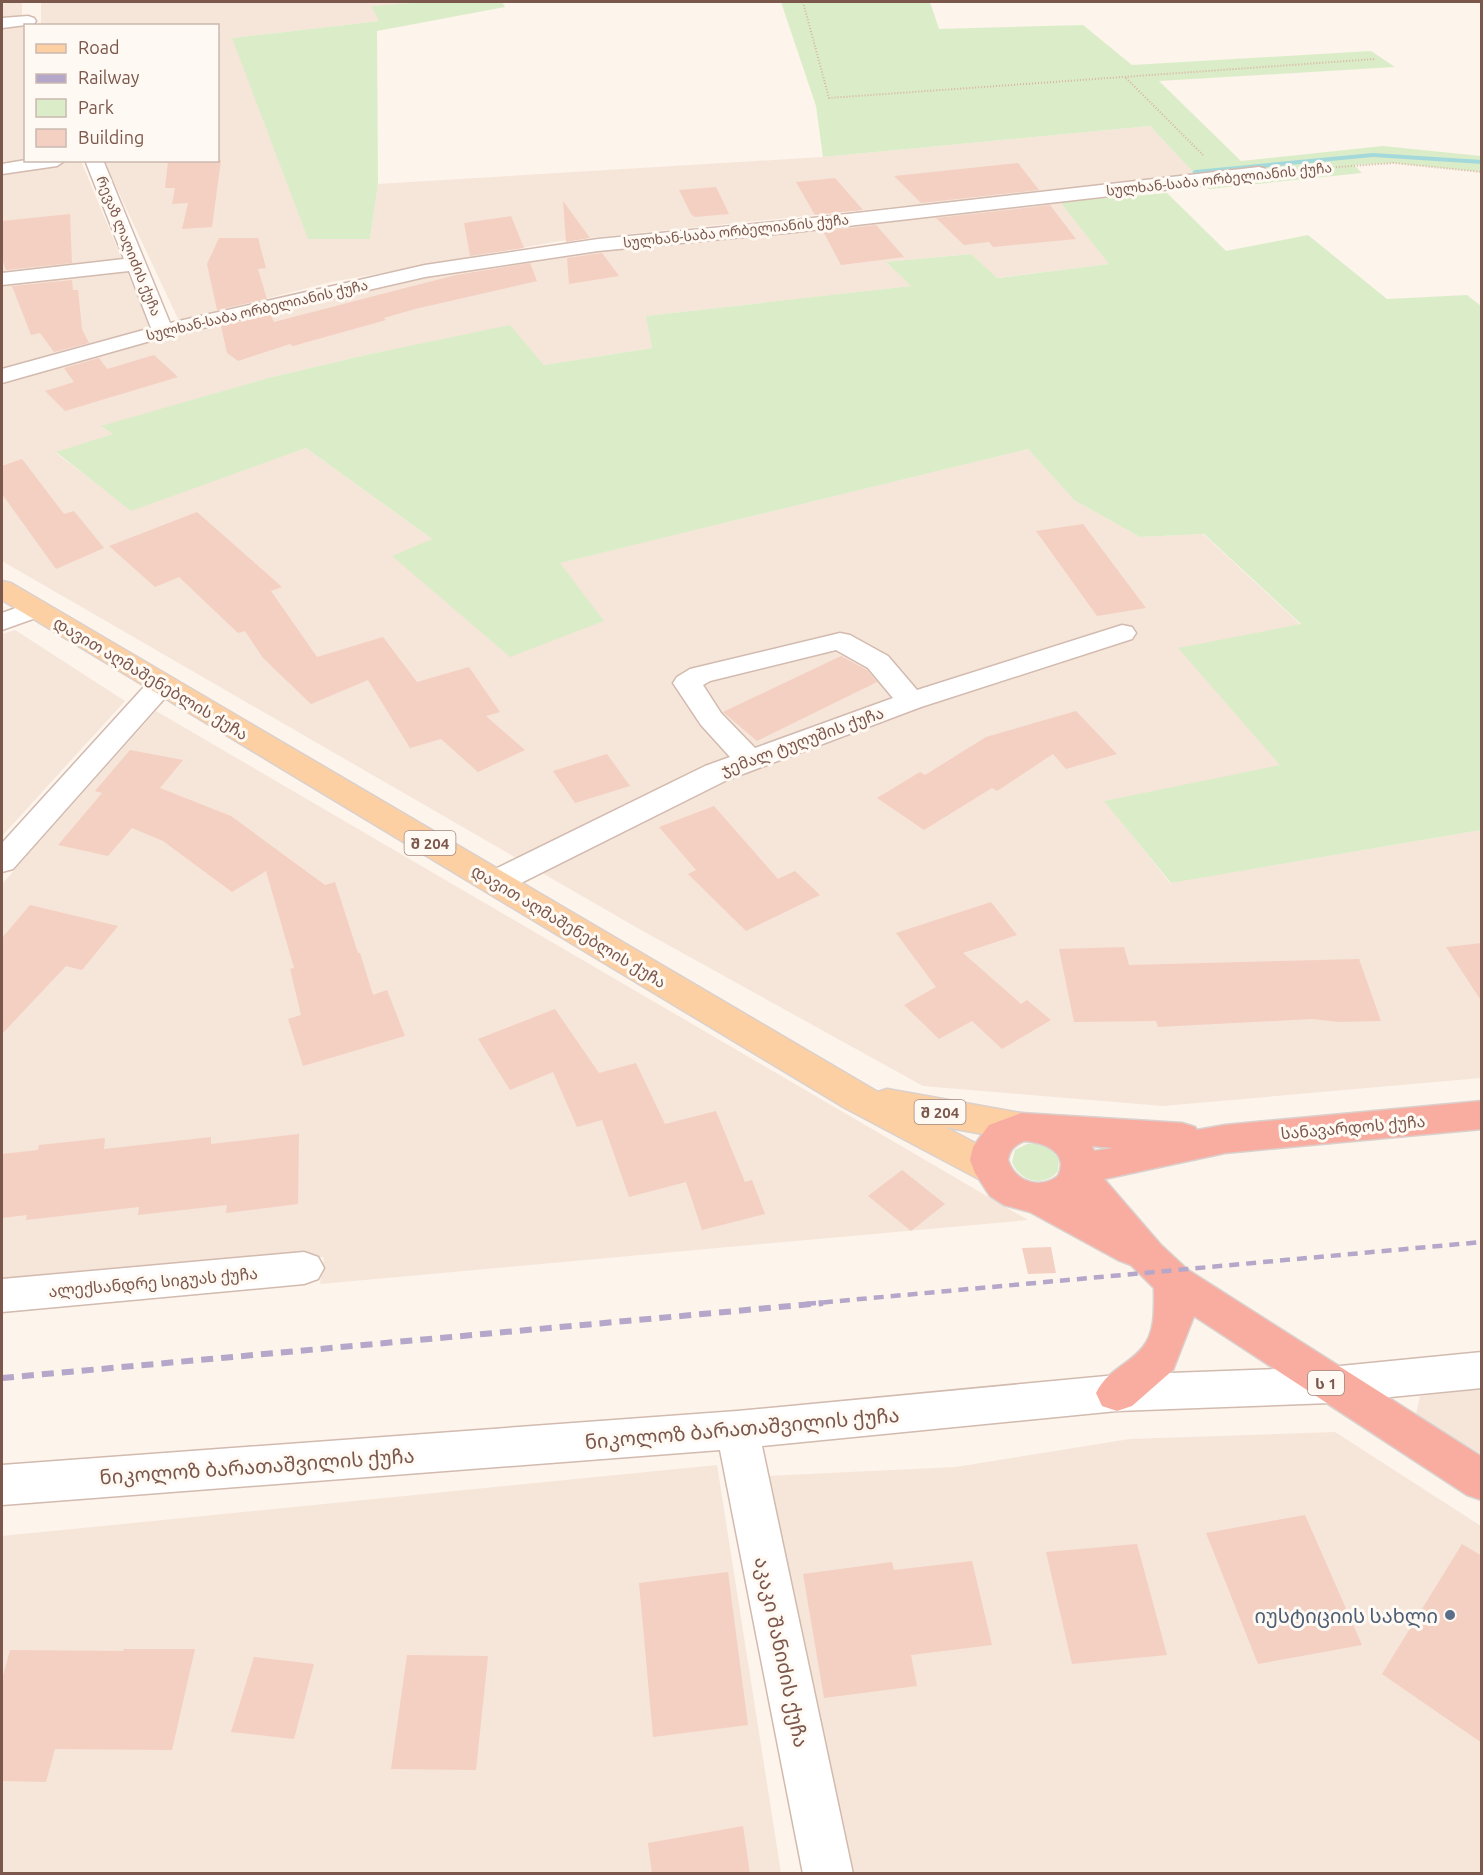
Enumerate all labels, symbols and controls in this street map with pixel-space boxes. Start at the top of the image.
legend [24,24,219,162]
text: Road [78,37,120,57]
text: Railway [78,67,140,87]
text: Park [78,97,114,117]
text: Building [78,127,144,147]
street label: სულხან-საბა ორბელიანის ქუჩა [1105,159,1333,200]
street label: რევაზ ლაღიძის ქუჩა [93,174,164,319]
street label: სულხან-საბა ორბელიანის ქუჩა [622,211,850,252]
street label: სულხან-საბა ორბელიანის ქუჩა [145,277,370,344]
street label: დავით აღმაშენებლის ქუჩა [50,613,251,745]
street label: ჯემალ ტუღუშის ქუჩა [718,703,887,781]
road number: შ 204 [404,831,456,855]
street label: დავით აღმაშენებლის ქუჩა [468,861,669,993]
road number: შ 204 [914,1100,966,1124]
street label: სანავარდოს ქუჩა [1280,1112,1426,1144]
street label: ალექსანდრე სიგუას ქუჩა [48,1264,259,1302]
road number: ს 1 [1308,1371,1344,1395]
street label: ნიკოლოზ ბარათაშვილის ქუჩა [584,1403,900,1455]
street label: ნიკოლოზ ბარათაშვილის ქუჩა [99,1444,415,1490]
street label: აკაკი შანიძის ქუჩა [750,1555,813,1750]
place label: იუსტიციის სახლი [1255,1604,1438,1629]
marker: იუსტიციის სახლი [1443,1608,1457,1622]

